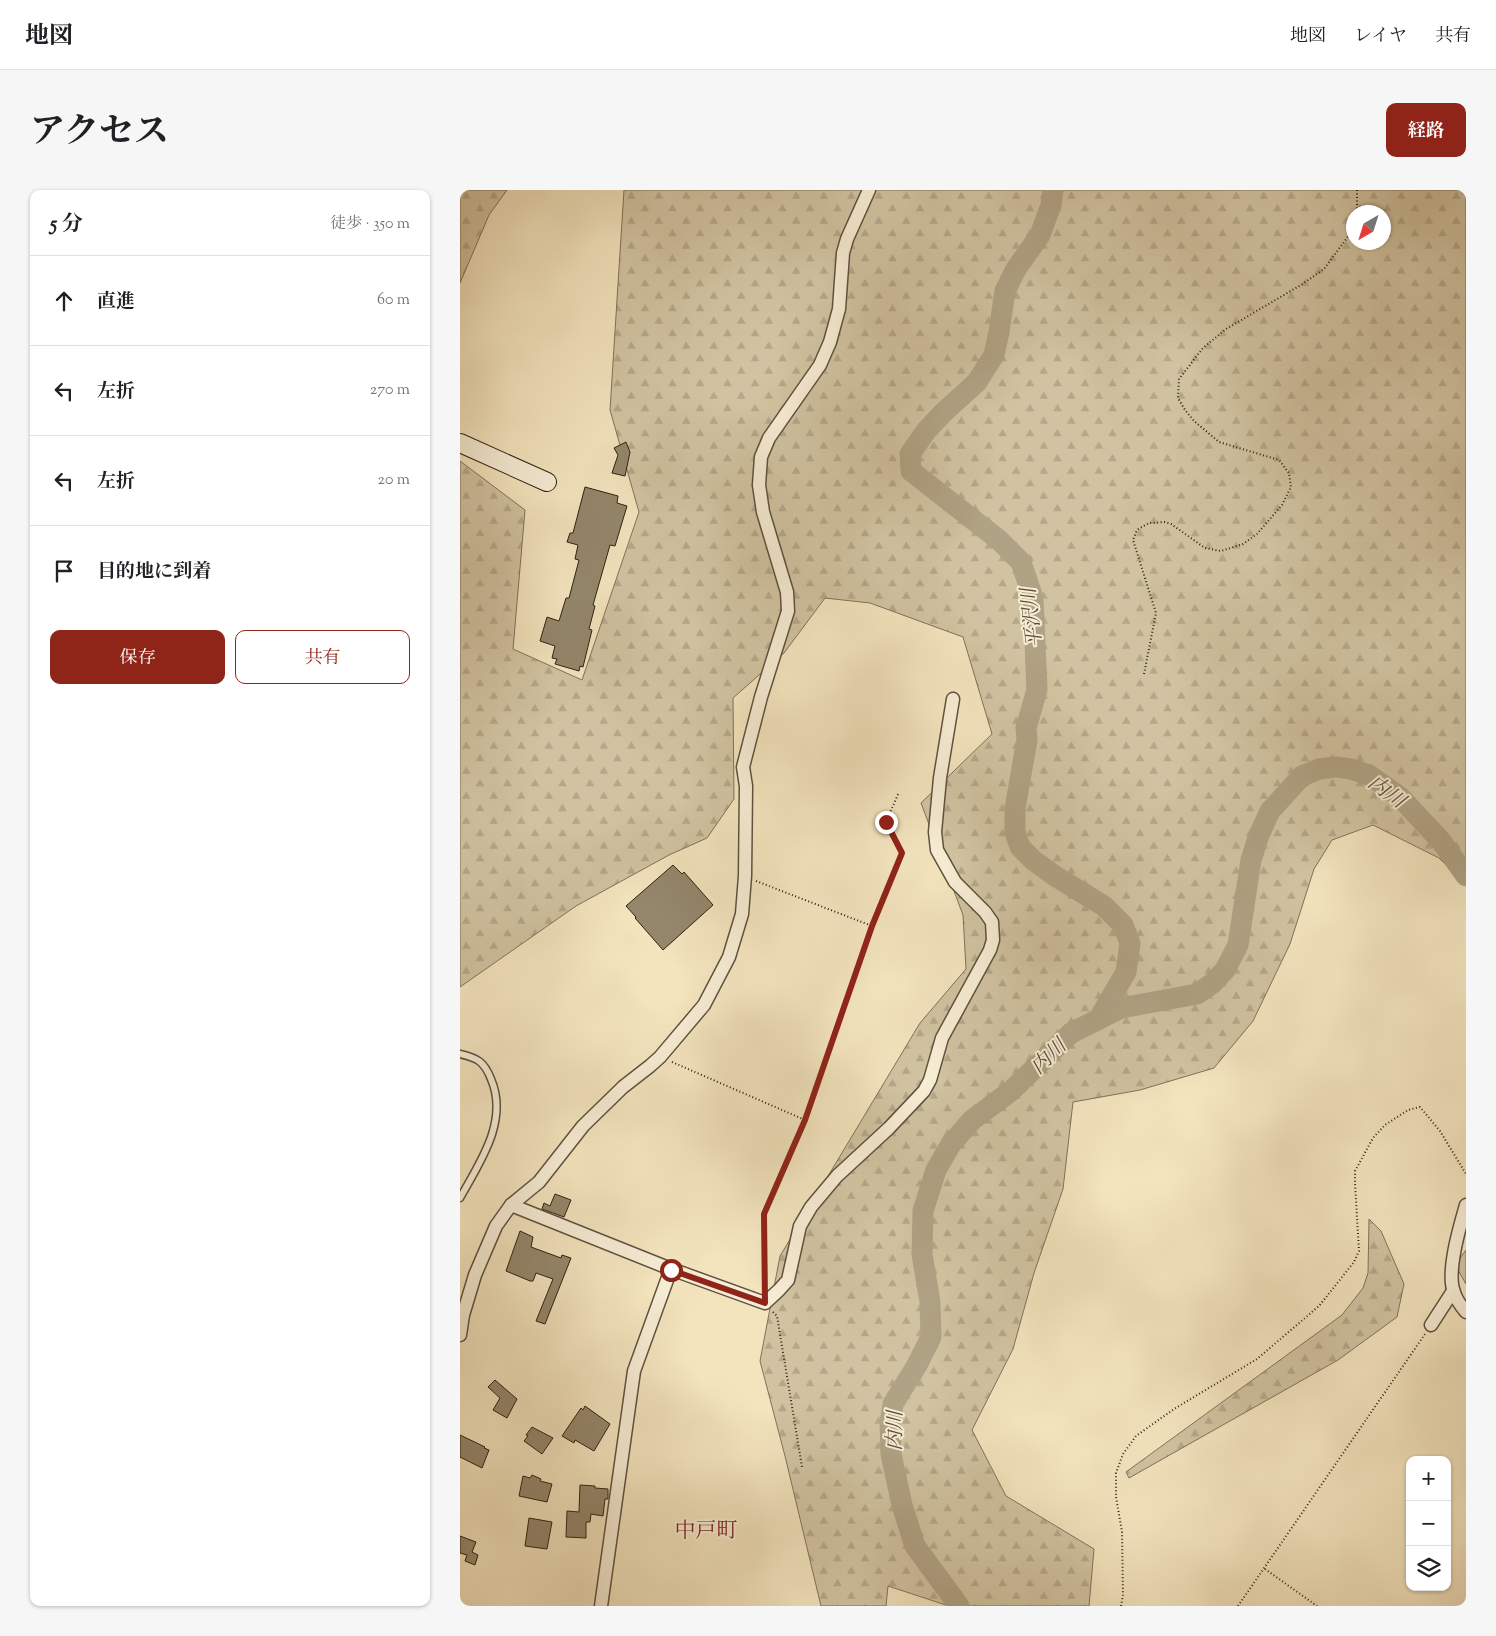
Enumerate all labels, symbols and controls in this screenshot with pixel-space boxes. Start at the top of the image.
text: 地図 [25,20,73,54]
text: 地図 [1290,24,1326,50]
text: レイヤ [1354,24,1407,50]
text: 共有 [1435,24,1471,50]
button: 経路 [1386,103,1466,157]
text: アクセス [30,108,169,159]
north arrow [1346,205,1391,250]
text: 5 分 [50,210,83,240]
text: 徒歩 · 350 m [330,213,410,236]
icon: ahead [50,287,78,315]
text: 直進 [97,289,135,316]
text: 60 m [377,289,410,312]
icon: left [50,377,78,405]
text: 左折 [97,379,135,406]
text: 270 m [370,379,410,402]
icon: left [50,467,78,495]
text: 左折 [97,469,135,496]
text: 20 m [377,469,410,492]
icon: arrive [50,557,78,585]
text: 目的地に到着 [97,559,211,586]
water label: 平沢川 [1015,584,1052,649]
button: 保存 [50,630,225,684]
button: 共有 [235,630,410,684]
water label: 内川 [1361,770,1412,818]
route end [875,811,898,834]
water label: 内川 [1025,1032,1076,1082]
route start [660,1259,683,1282]
water label: 内川 [882,1409,911,1451]
map controls [1406,1456,1451,1591]
button: + [1406,1456,1451,1501]
button: − [1406,1501,1451,1546]
district label: 中戸町 [675,1517,738,1547]
button: layers [1406,1546,1451,1591]

